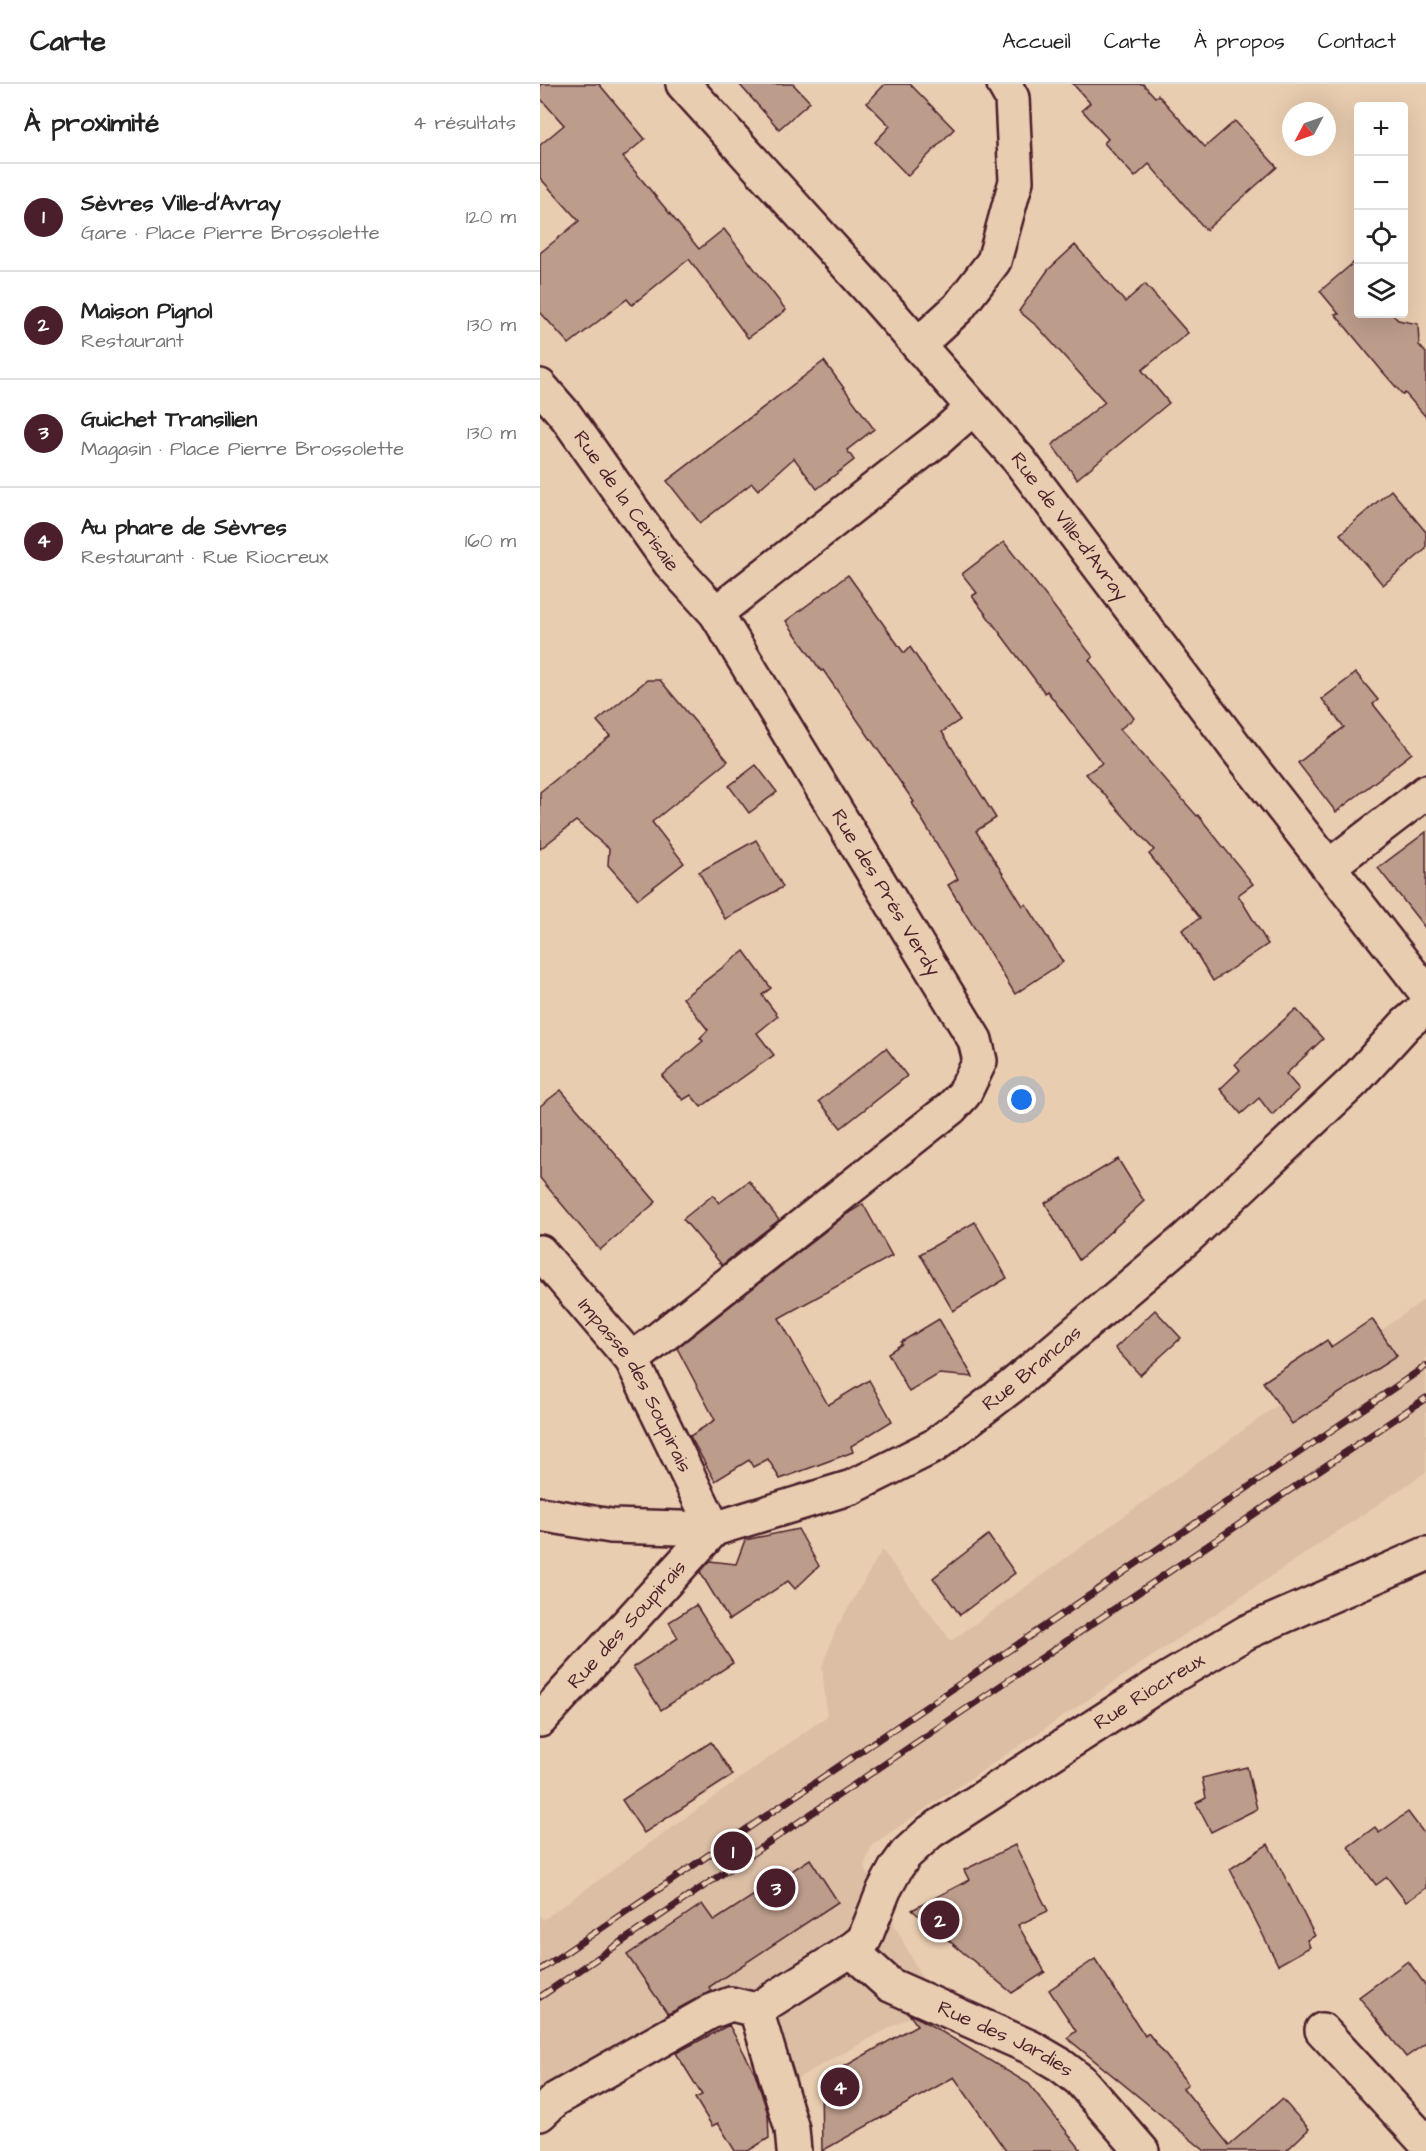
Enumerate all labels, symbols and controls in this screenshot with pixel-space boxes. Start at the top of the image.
text: Carte [30,22,106,61]
text: Accueil [1002,27,1071,56]
text: Carte [1104,27,1161,56]
text: À propos [1194,27,1285,56]
text: Contact [1318,27,1396,56]
north arrow [1282,102,1336,156]
map controls [1354,102,1408,318]
button: + [1354,102,1408,156]
text: À proximité [24,105,159,141]
text: 4 résultats [413,109,516,137]
button: − [1354,156,1408,210]
text: Sèvres Ville-d'Avray [81,188,281,219]
text: 1 [42,203,45,231]
text: 120 m [466,203,516,231]
button: locate [1354,210,1408,264]
text: Gare · Place Pierre Brossolette [81,219,380,247]
button: layers [1354,264,1408,318]
text: Maison Pignol [81,296,212,327]
text: 2 [38,311,49,339]
text: 130 m [467,311,516,339]
text: Restaurant [81,327,184,355]
text: Guichet Transilien [81,404,257,435]
text: 3 [38,419,49,447]
text: 130 m [467,419,516,447]
street label: Rue de la Cerisaie [567,425,686,578]
text: Magasin · Place Pierre Brossolette [81,435,404,463]
street label: Rue de Ville-d'Avray [1004,446,1135,608]
text: Au phare de Sèvres [81,512,287,543]
text: 4 [37,527,50,555]
text: 160 m [465,527,516,555]
text: Restaurant · Rue Riocreux [81,543,329,571]
street label: Rue des Prés Verdy [824,804,947,982]
your location [1007,1085,1036,1114]
street label: Impasse des Soupirais [571,1292,699,1477]
street label: Rue Brancas [976,1319,1088,1418]
street label: Rue des Soupirais [561,1554,693,1695]
street label: Rue Riocreux [1089,1646,1210,1737]
pin: 1 [714,1828,752,1874]
pin: 3 [756,1866,796,1910]
pin: 2 [920,1898,960,1942]
street label: Rue des Jardies [933,1994,1079,2084]
pin: 4 [820,2064,860,2110]

